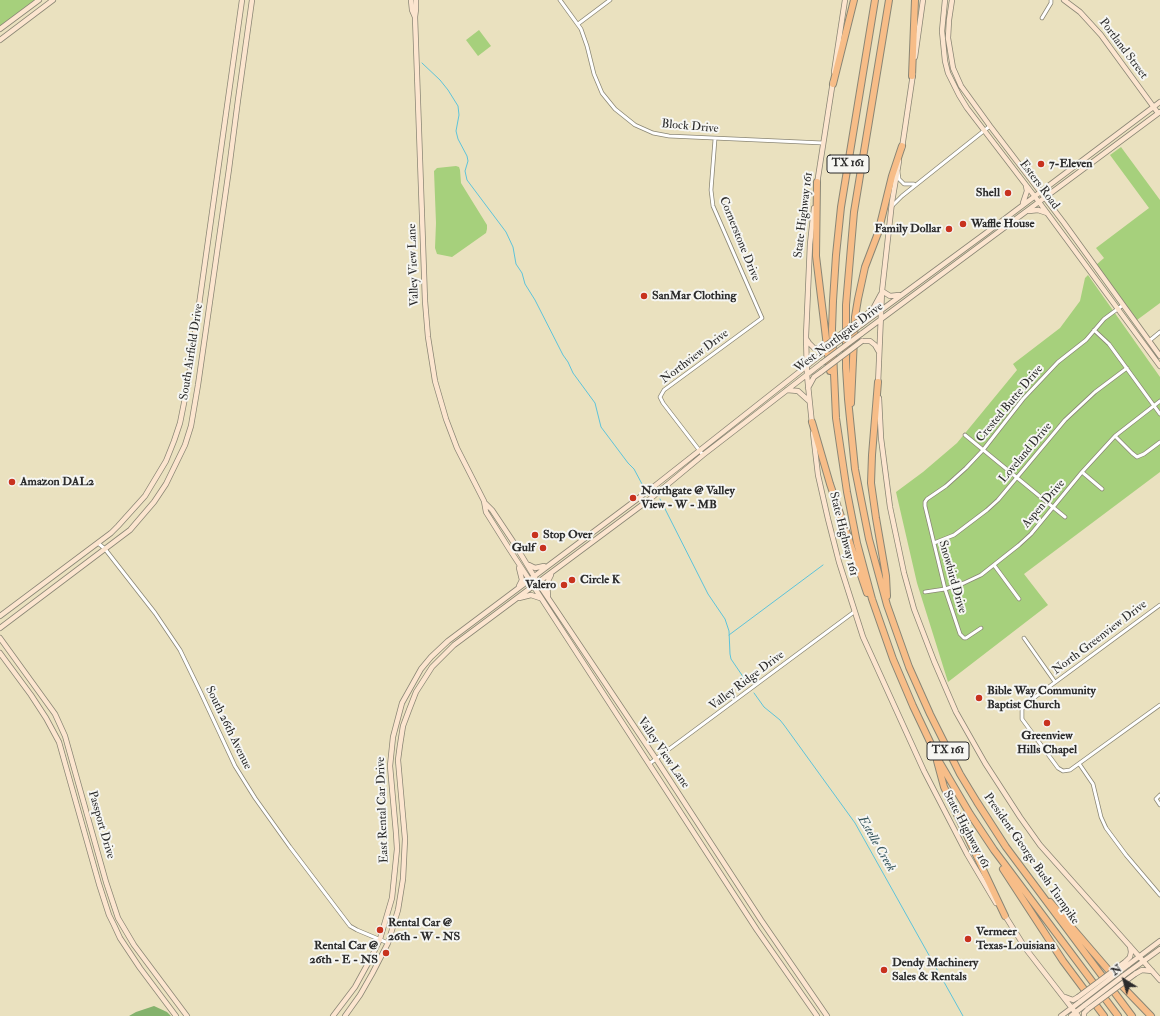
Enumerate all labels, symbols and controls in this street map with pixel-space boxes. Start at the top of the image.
street label: Portland Street [1095,16,1151,82]
street label: Block Drive [661,117,719,137]
road number: TX 161 [827,155,869,173]
place label: 7-Eleven [1049,157,1093,171]
street label: Esters Road [1016,158,1062,212]
marker: 7-Eleven [1036,159,1046,169]
street label: State Highway 161 [792,171,816,259]
place label: Shell [976,186,1000,200]
marker: Shell [1003,188,1013,198]
street label: Cornerstone Drive [716,195,762,283]
place label: Waffle House [971,217,1034,231]
marker: Waffle House [958,219,968,229]
place label: Family Dollar [874,222,941,236]
street label: Valley View Lane [405,223,423,307]
marker: Family Dollar [944,224,954,234]
place label: SanMar Clothing [652,289,736,303]
marker: SanMar Clothing [639,291,649,301]
street label: West Northgate Drive [792,300,886,376]
street label: South Airfield Drive [177,303,207,401]
street label: Northview Drive [658,327,732,387]
street label: Crested Butte Drive [974,362,1046,446]
street label: Loveland Drive [997,420,1055,486]
place label: Amazon DAL2 [20,475,94,489]
marker: Amazon DAL2 [7,477,17,487]
street label: Aspen Drive [1020,477,1068,531]
place label: Northgate @ Valley View - W - MB [641,484,735,512]
street label: State Highway 161 [826,490,860,578]
marker: Northgate @ Valley View - W - MB [628,493,638,503]
place label: Stop Over [543,528,592,542]
marker: Stop Over [530,530,540,540]
street label: Snowbird Drive [935,539,969,615]
place label: Gulf [512,541,535,555]
marker: Gulf [538,543,548,553]
place label: Circle K [580,573,620,587]
marker: Circle K [567,575,577,585]
place label: Valero [525,578,556,592]
marker: Valero [559,580,569,590]
street label: North Greenview Drive [1050,598,1150,678]
street label: Valley Ridge Drive [707,648,787,714]
street label: South 26th Avenue [202,684,254,772]
place label: Bible Way Community Baptist Church [987,684,1096,712]
marker: Bible Way Community Baptist Church [974,693,984,703]
street label: Valley View Lane [634,715,692,791]
marker: Greenview Hills Chapel [1042,718,1052,728]
place label: Greenview Hills Chapel [1017,729,1077,757]
road number: TX 161 [927,742,969,760]
street label: East Rental Car Drive [374,757,392,863]
street label: State Highway 161 [939,788,993,872]
street label: Passport Drive [84,789,118,861]
street label: President George Bush Turnpike [980,791,1082,927]
water label: Estelle Creek [854,813,898,875]
place label: Rental Car @ 26th - W - NS [388,916,460,944]
marker: Rental Car @ 26th - W - NS [375,925,385,935]
place label: Vermeer Texas-Louisiana [976,925,1055,953]
marker: Vermeer Texas-Louisiana [963,934,973,944]
place label: Rental Car @ 26th - E - NS [309,939,378,967]
marker: Rental Car @ 26th - E - NS [381,948,391,958]
place label: Dendy Machinery Sales & Rentals [892,956,978,984]
north arrow [1104,960,1144,1000]
text: N [1109,962,1124,978]
marker: Dendy Machinery Sales & Rentals [879,965,889,975]

